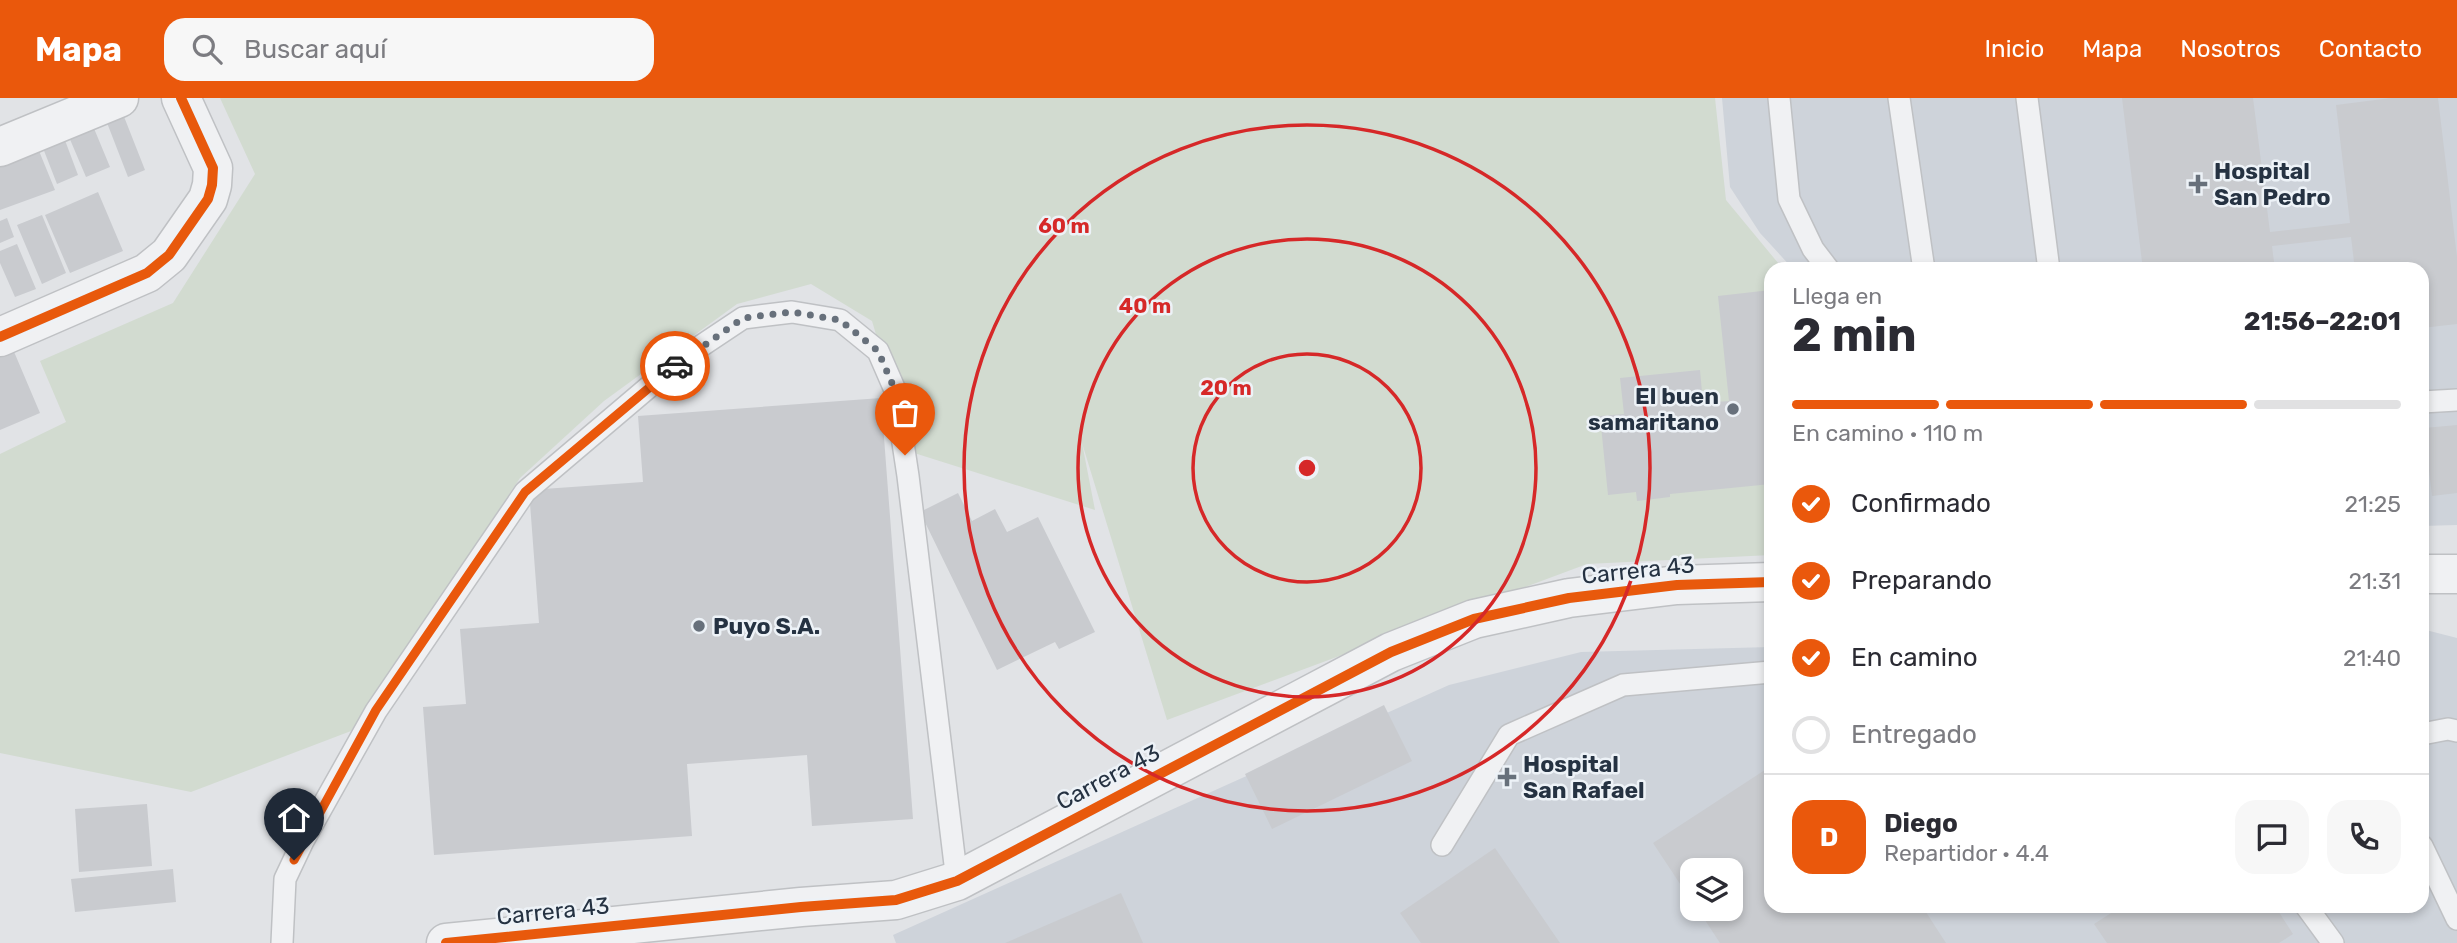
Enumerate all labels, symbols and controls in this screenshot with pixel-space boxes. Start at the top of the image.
search box [164,18,654,81]
text: Mapa [35,30,122,69]
icon: search [188,30,226,68]
text: Buscar aquí [244,34,387,65]
text: Inicio [1985,35,2044,63]
text: Mapa [2082,35,2142,63]
text: Nosotros [2180,35,2281,63]
text: Contacto [2319,35,2422,63]
place label: Hospital San Pedro [2214,157,2330,211]
marker: Hospital San Pedro [2188,174,2208,194]
text: 60 m [1038,213,1090,238]
text: Llega en [1792,282,1882,310]
text: 40 m [1119,293,1171,318]
text: 21:56–22:01 [2244,306,2401,337]
text: 2 min [1792,308,1917,363]
courier [640,331,710,401]
icon: car [656,347,694,385]
text: 20 m [1200,375,1252,400]
place label: El buen samaritano [1588,382,1719,436]
pin [875,383,935,455]
icon: bag [886,394,924,432]
marker: El buen samaritano [1725,401,1741,417]
text: En camino · 110 m [1792,419,1983,447]
centre of rings [1295,456,1319,480]
icon: check [1792,485,1830,523]
text: Confirmado [1851,488,1991,519]
text: 21:25 [2345,490,2401,518]
street label: Carrera 43 [1580,550,1696,590]
icon: check [1792,562,1830,600]
text: Preparando [1851,565,1992,596]
text: 21:31 [2349,567,2401,595]
place label: Puyo S.A. [713,612,820,640]
marker: Puyo S.A. [691,618,707,634]
icon: check [1792,639,1830,677]
text: En camino [1851,642,1978,673]
text: 21:40 [2343,644,2401,672]
text: Entregado [1851,719,1977,750]
street label: Carrera 43 [1051,738,1165,816]
place label: Hospital San Rafael [1523,750,1645,804]
marker: Hospital San Rafael [1497,767,1517,787]
pin [264,788,324,860]
icon: home [275,799,313,837]
button: chat [2235,800,2309,874]
button: phone [2327,800,2401,874]
text: Diego [1884,808,1958,839]
text: D [1820,822,1838,853]
text: Repartidor · 4.4 [1884,839,2049,867]
map controls [1680,858,1743,921]
button: layers [1680,858,1743,921]
street label: Carrera 43 [495,891,611,931]

